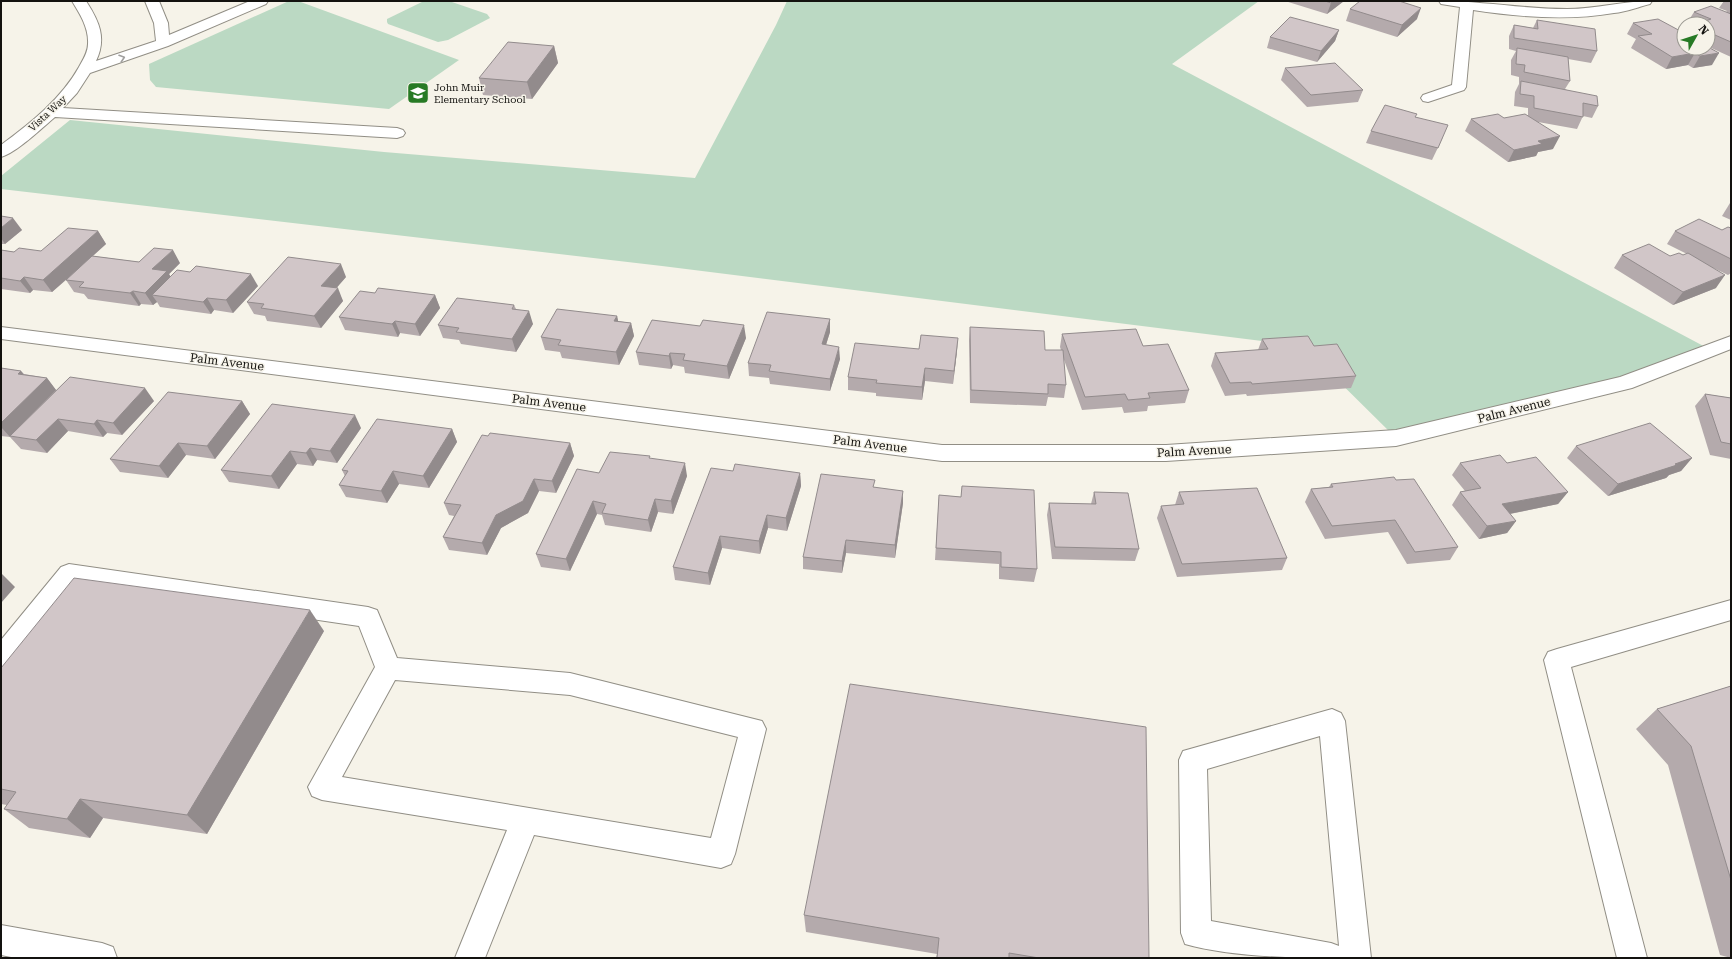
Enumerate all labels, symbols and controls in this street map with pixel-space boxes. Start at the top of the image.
north arrow [1676,16,1716,56]
text: N [1696,23,1711,38]
one-way arrow [119,54,126,62]
school or university icon: John Muir Elementary School [405,80,431,106]
place label: John Muir Elementary School [434,82,526,105]
street label: Vista Way [26,93,68,134]
street label: Palm Avenue [189,351,265,374]
street label: Palm Avenue [511,392,587,415]
street label: Palm Avenue [1476,394,1552,426]
street label: Palm Avenue [832,433,908,456]
street label: Palm Avenue [1156,442,1232,460]

